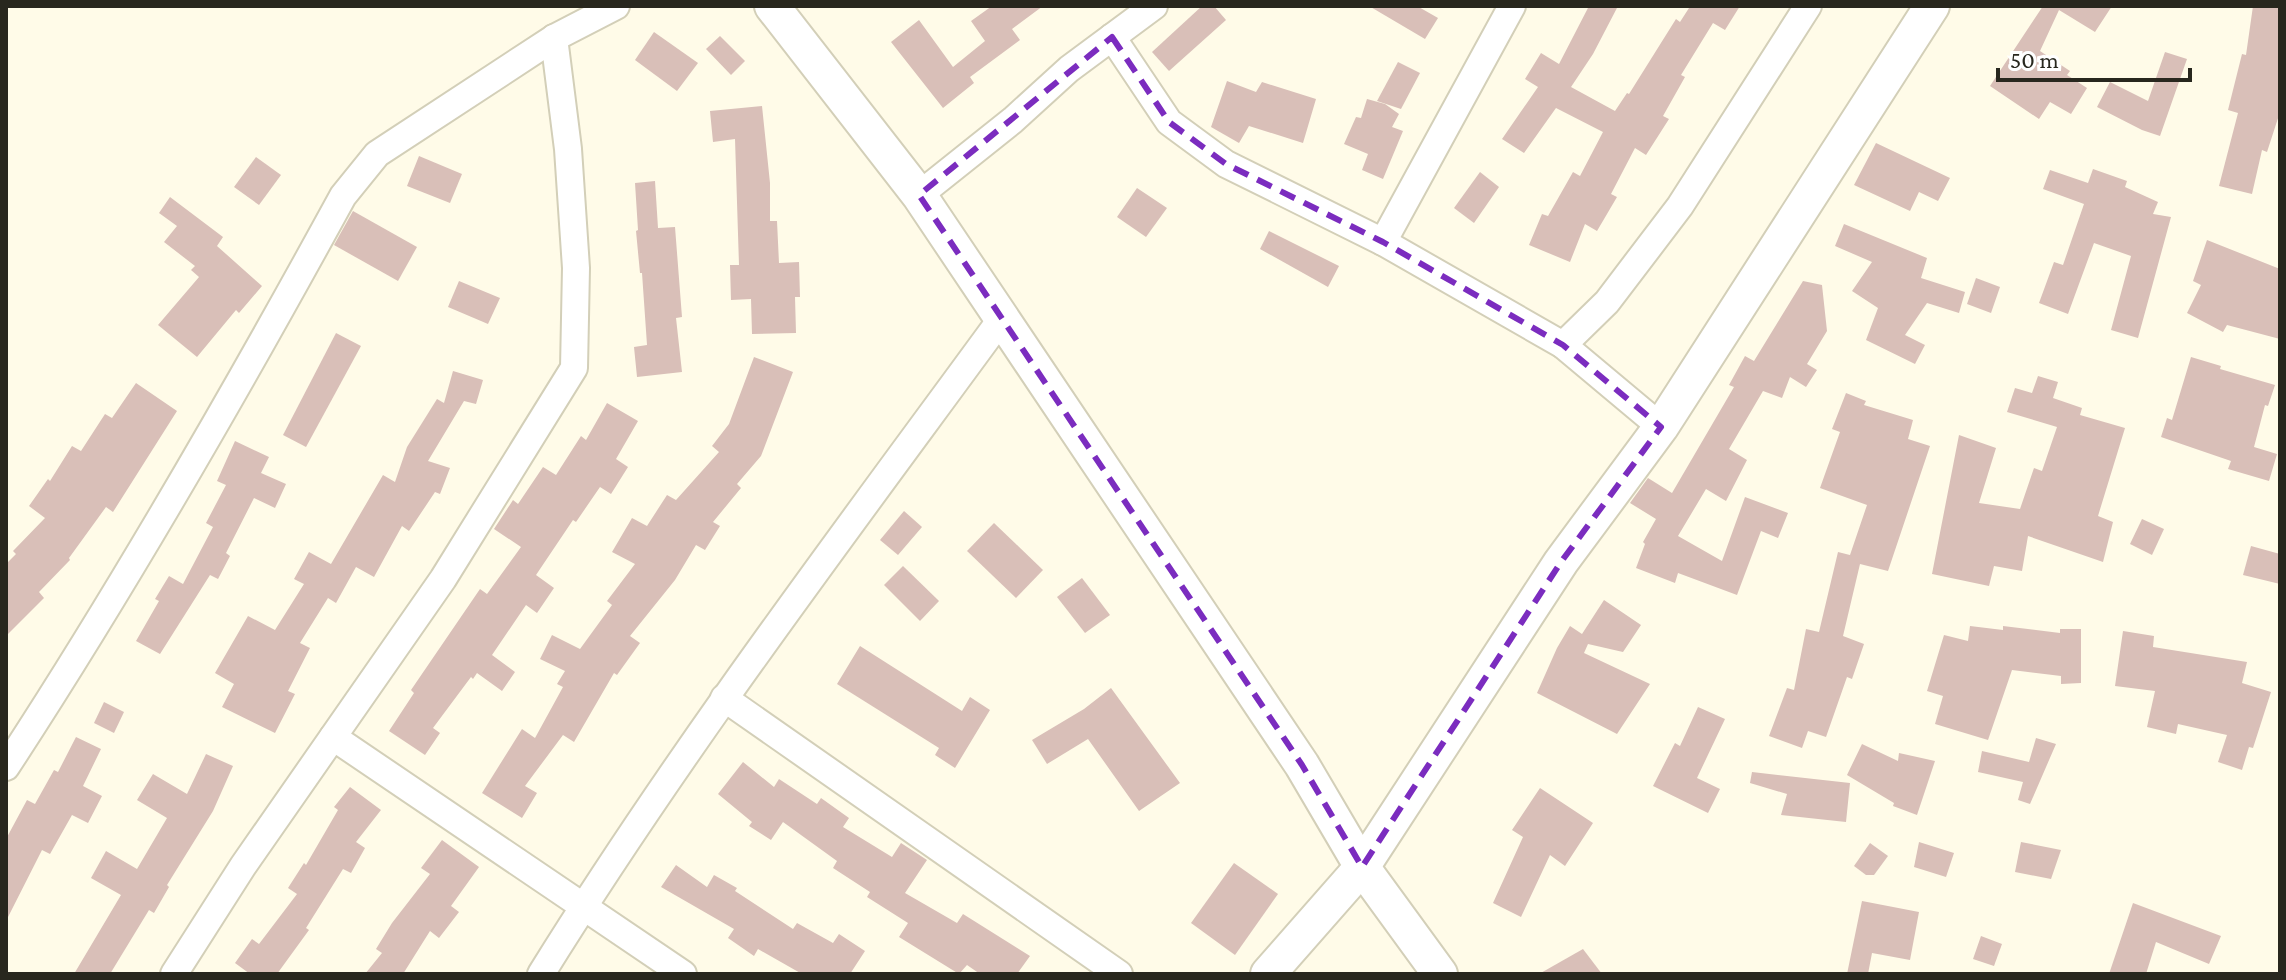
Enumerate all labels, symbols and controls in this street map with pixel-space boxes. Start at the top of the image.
scale bar [1998,32,2190,82]
text: 50 m [2010,46,2059,73]

